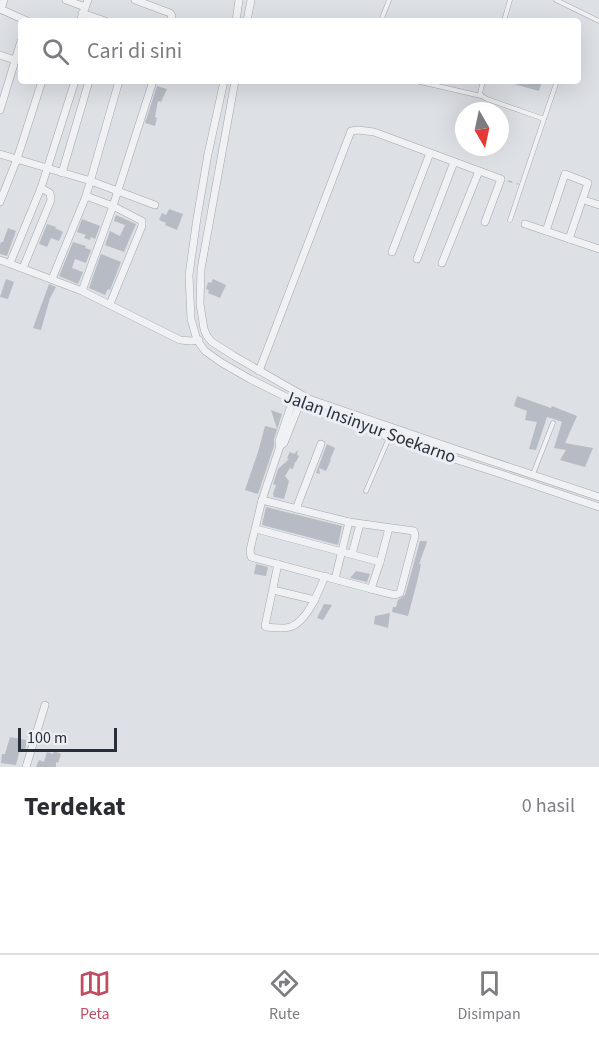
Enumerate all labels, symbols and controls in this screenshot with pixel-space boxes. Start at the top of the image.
search box [18,18,581,84]
icon: search [39,35,72,68]
text: Cari di sini [87,35,182,67]
north arrow [455,102,509,156]
street label: Jalan Insinyur Soekarno [281,384,459,470]
scale bar [18,725,117,752]
text: 100 m [27,727,67,749]
text: Terdekat [24,788,126,825]
text: 0 hasil [522,792,575,820]
tab: Peta [78,967,111,1025]
tab: Rute [268,967,301,1025]
tab: Disimpan [458,967,521,1025]

